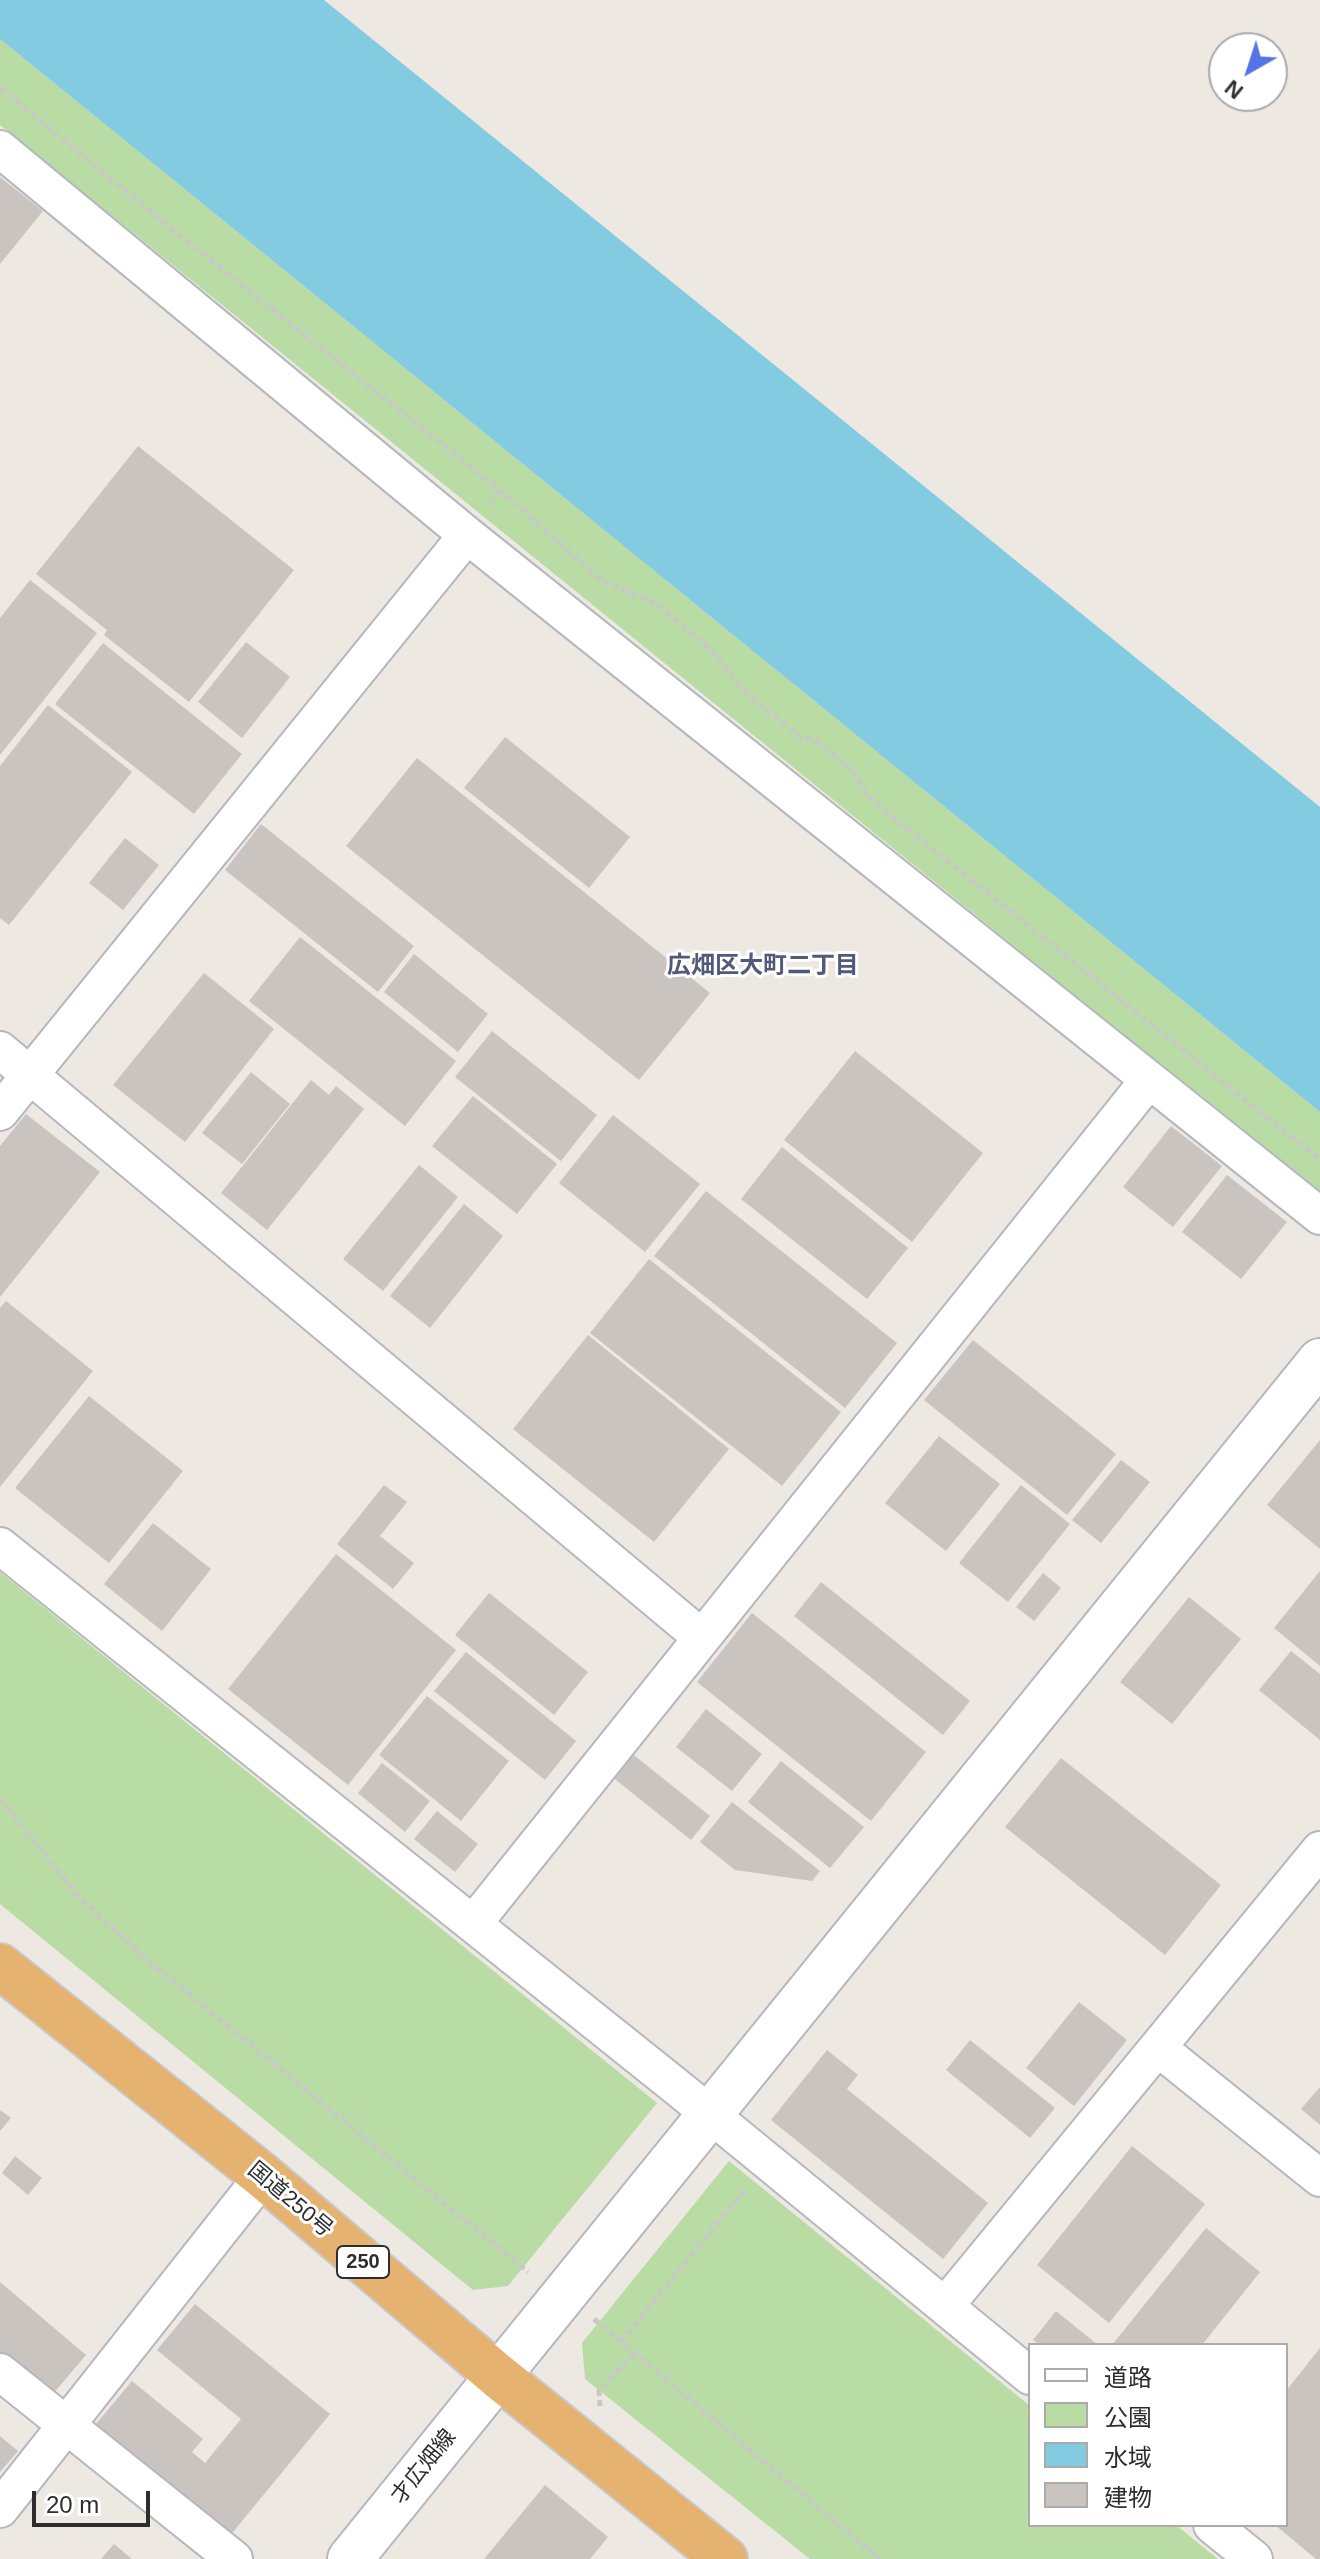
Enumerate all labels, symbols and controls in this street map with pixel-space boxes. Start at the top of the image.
north arrow [1208,32,1288,112]
text: N [1220,75,1248,104]
district label: 広畑区大町二丁目 [667,952,859,980]
street label: 国道250号 [242,2157,338,2243]
road number: 250 [337,2246,389,2278]
legend [1028,2343,1288,2527]
text: 道路 [1104,2364,1152,2391]
text: 公園 [1104,2404,1152,2431]
street label: 才広畑線 [386,2424,462,2510]
text: 水域 [1104,2444,1152,2471]
scale bar [36,2475,154,2525]
text: 建物 [1104,2484,1152,2511]
text: 20 m [46,2491,99,2518]

